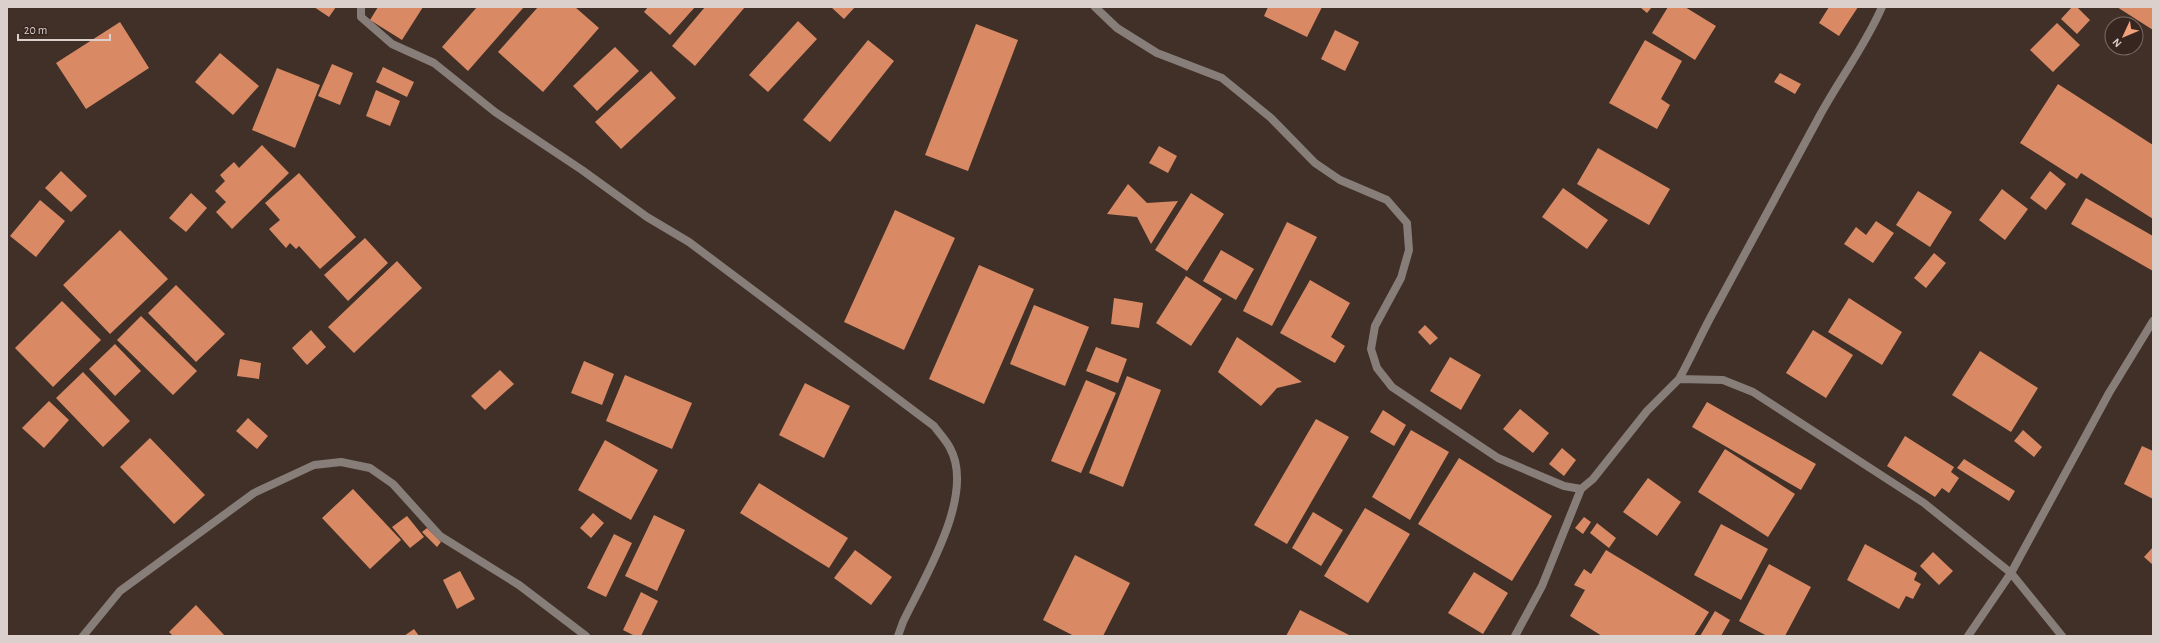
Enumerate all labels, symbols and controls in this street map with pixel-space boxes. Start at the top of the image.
scale bar [18,16,110,42]
north arrow [2104,16,2144,56]
text: 20 m [24,24,47,36]
text: N [2111,36,2124,49]

